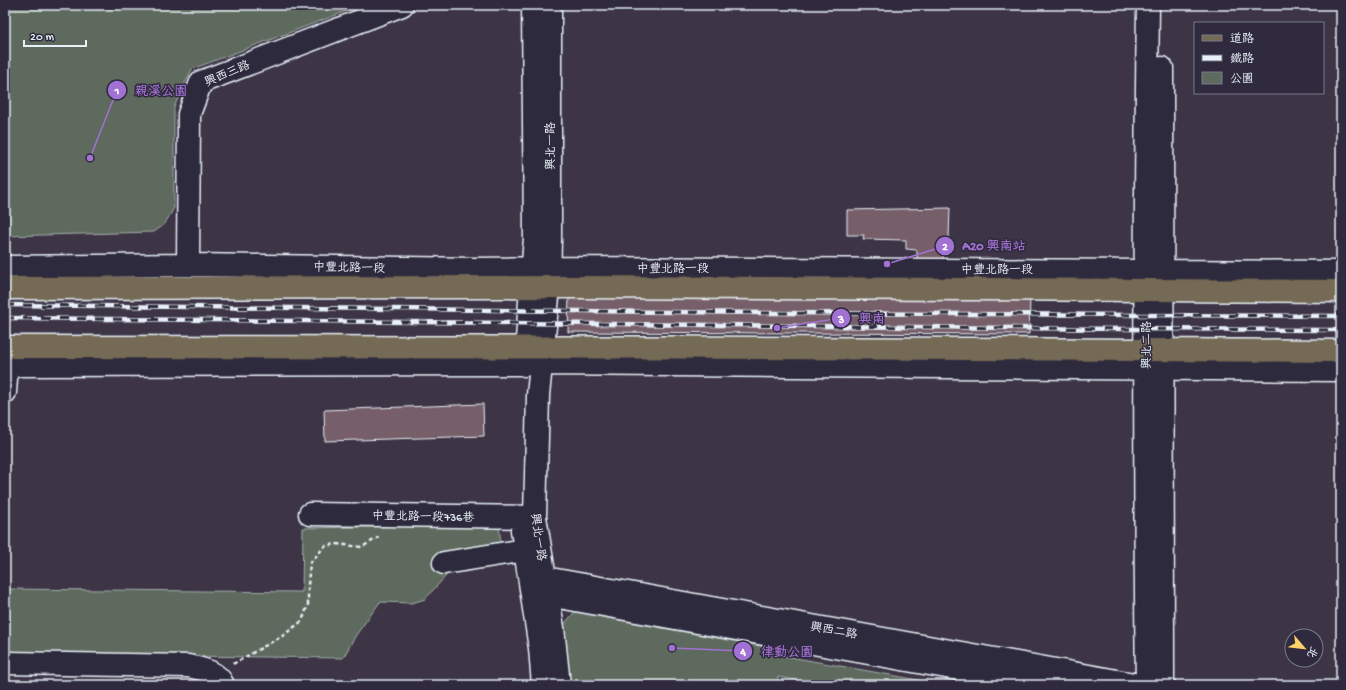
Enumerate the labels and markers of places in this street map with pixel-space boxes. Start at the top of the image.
callout: 親溪公園 [107,78,195,103]
callout: A20 興南站 [935,233,1034,258]
callout: 興南 [831,306,893,331]
callout: 律動公園 [733,639,821,664]

